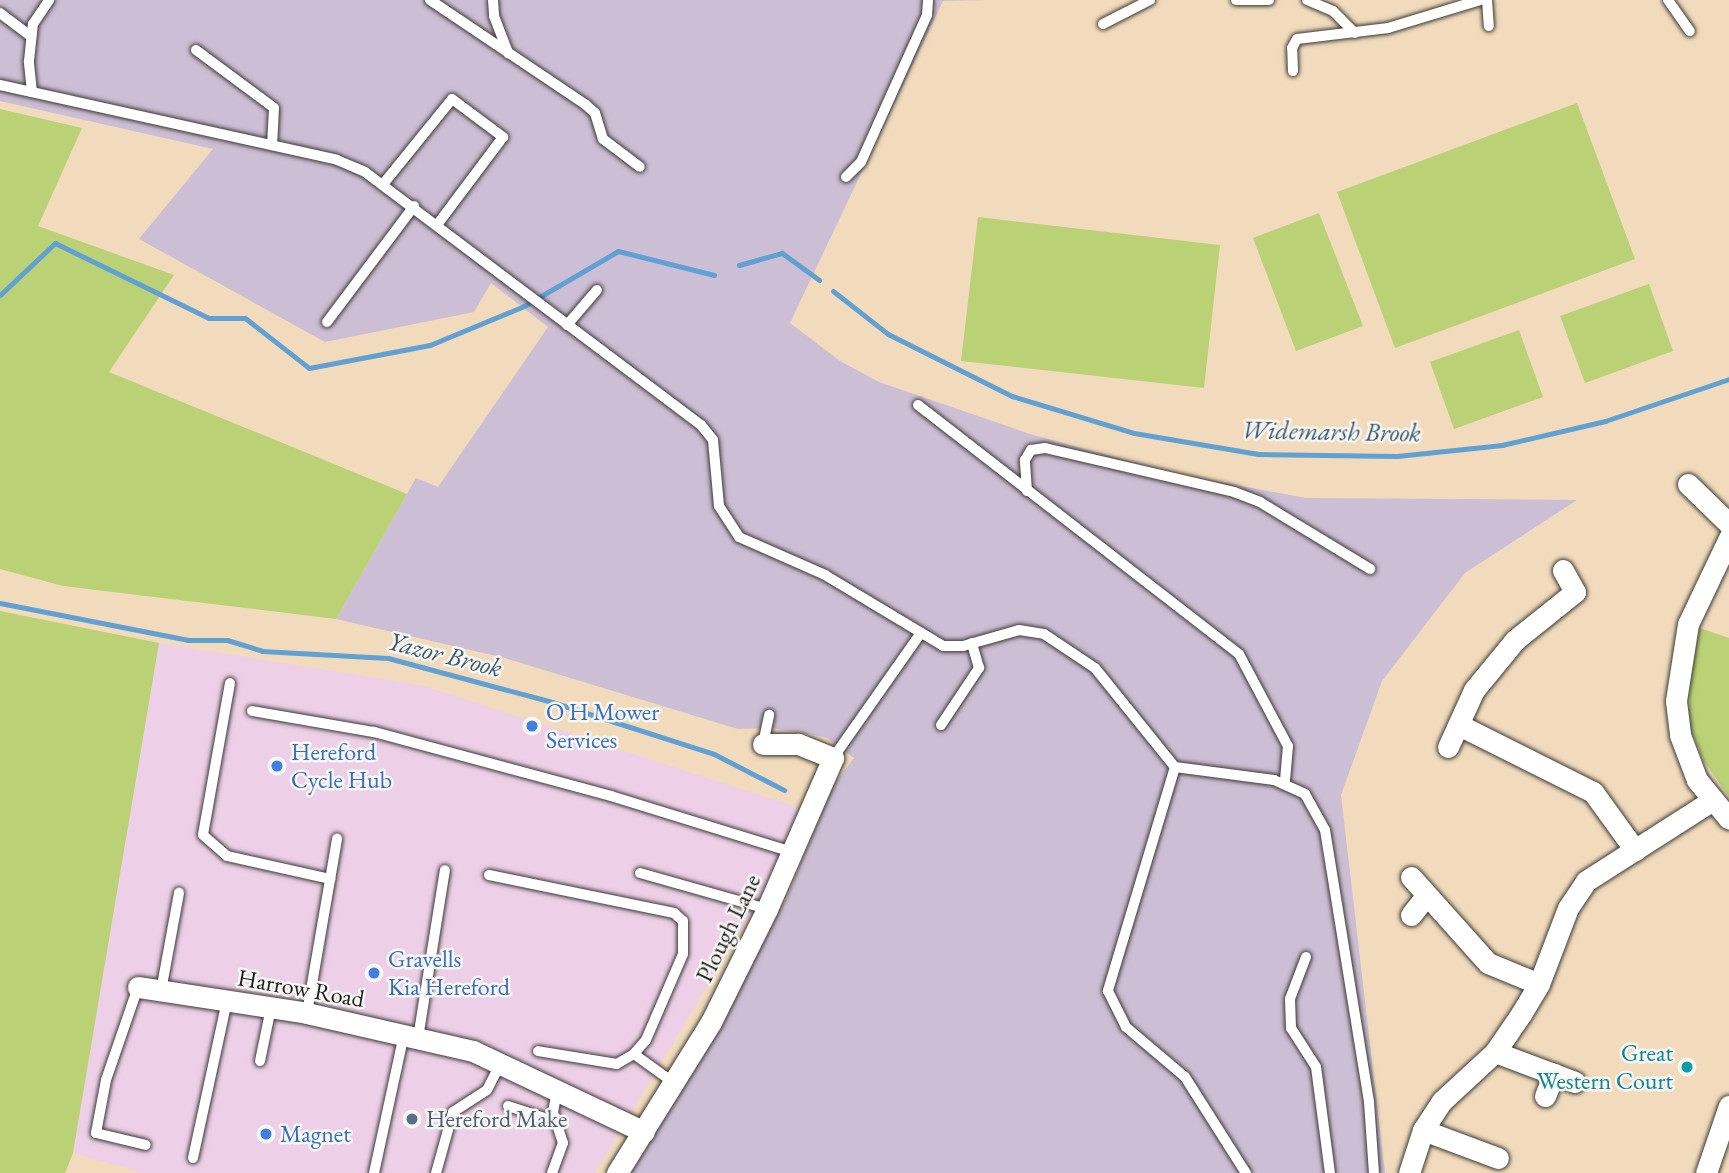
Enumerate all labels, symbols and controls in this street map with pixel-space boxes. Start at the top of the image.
water label: Widemarsh Brook [1241,415,1421,449]
water label: Yazor Brook [385,626,505,684]
place label: O H Mower Services [546,698,659,754]
marker: O H Mower Services [524,718,540,734]
place label: Hereford Cycle Hub [291,738,392,794]
marker: Hereford Cycle Hub [269,758,285,774]
street label: Plough Lane [689,869,767,987]
place label: Gravells Kia Hereford [388,945,510,1001]
street label: Harrow Road [235,963,367,1013]
marker: Gravells Kia Hereford [366,965,382,981]
place label: Great Western Court [1537,1039,1673,1095]
marker: Great Western Court [1679,1059,1695,1075]
place label: Hereford Make [426,1105,567,1133]
marker: Hereford Make [404,1111,420,1127]
place label: Magnet [280,1120,351,1148]
marker: Magnet [258,1126,274,1142]

